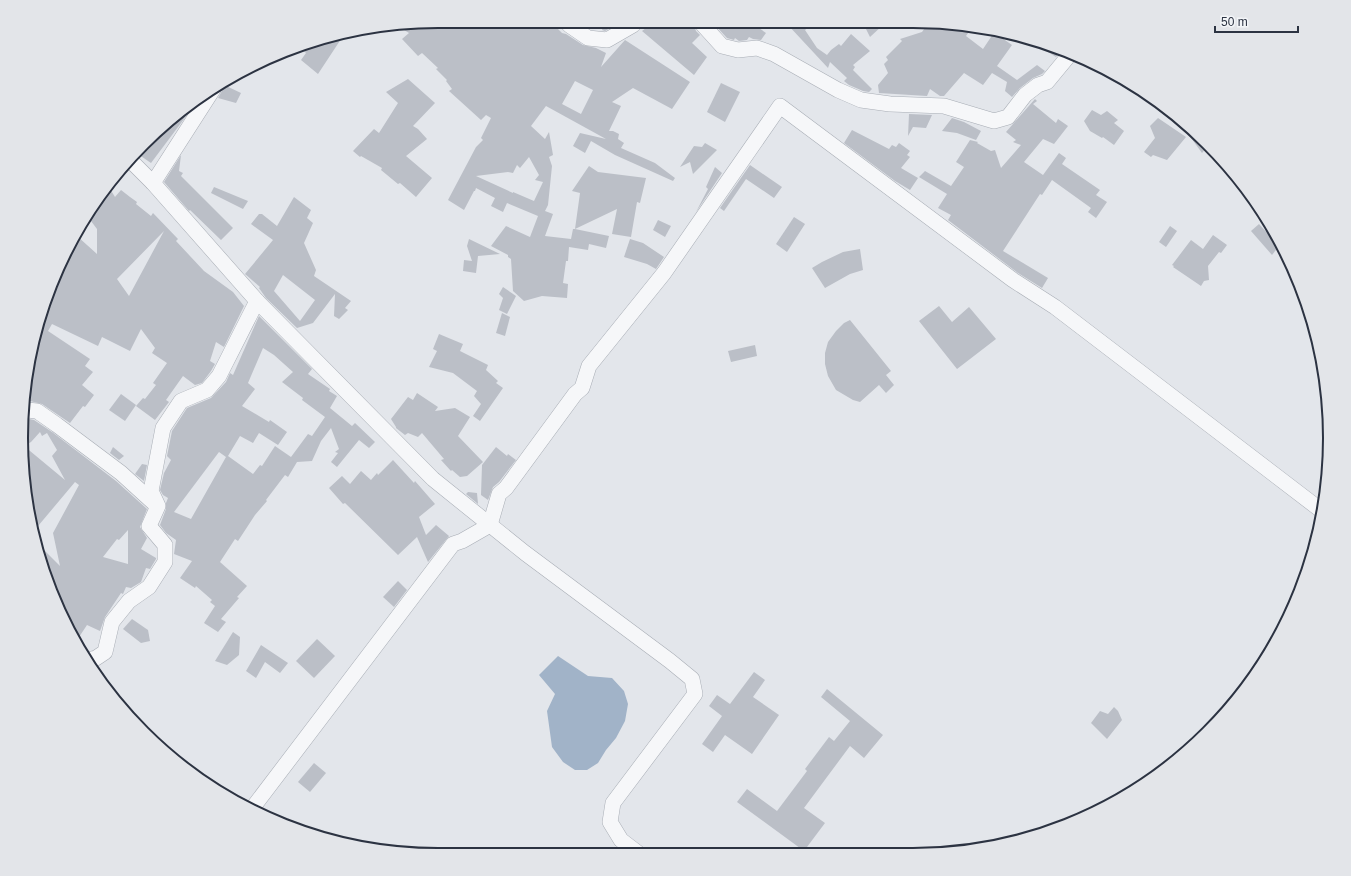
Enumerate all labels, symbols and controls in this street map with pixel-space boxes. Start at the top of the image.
scale bar [1215,8,1298,34]
text: 50 m [1221,15,1248,29]

